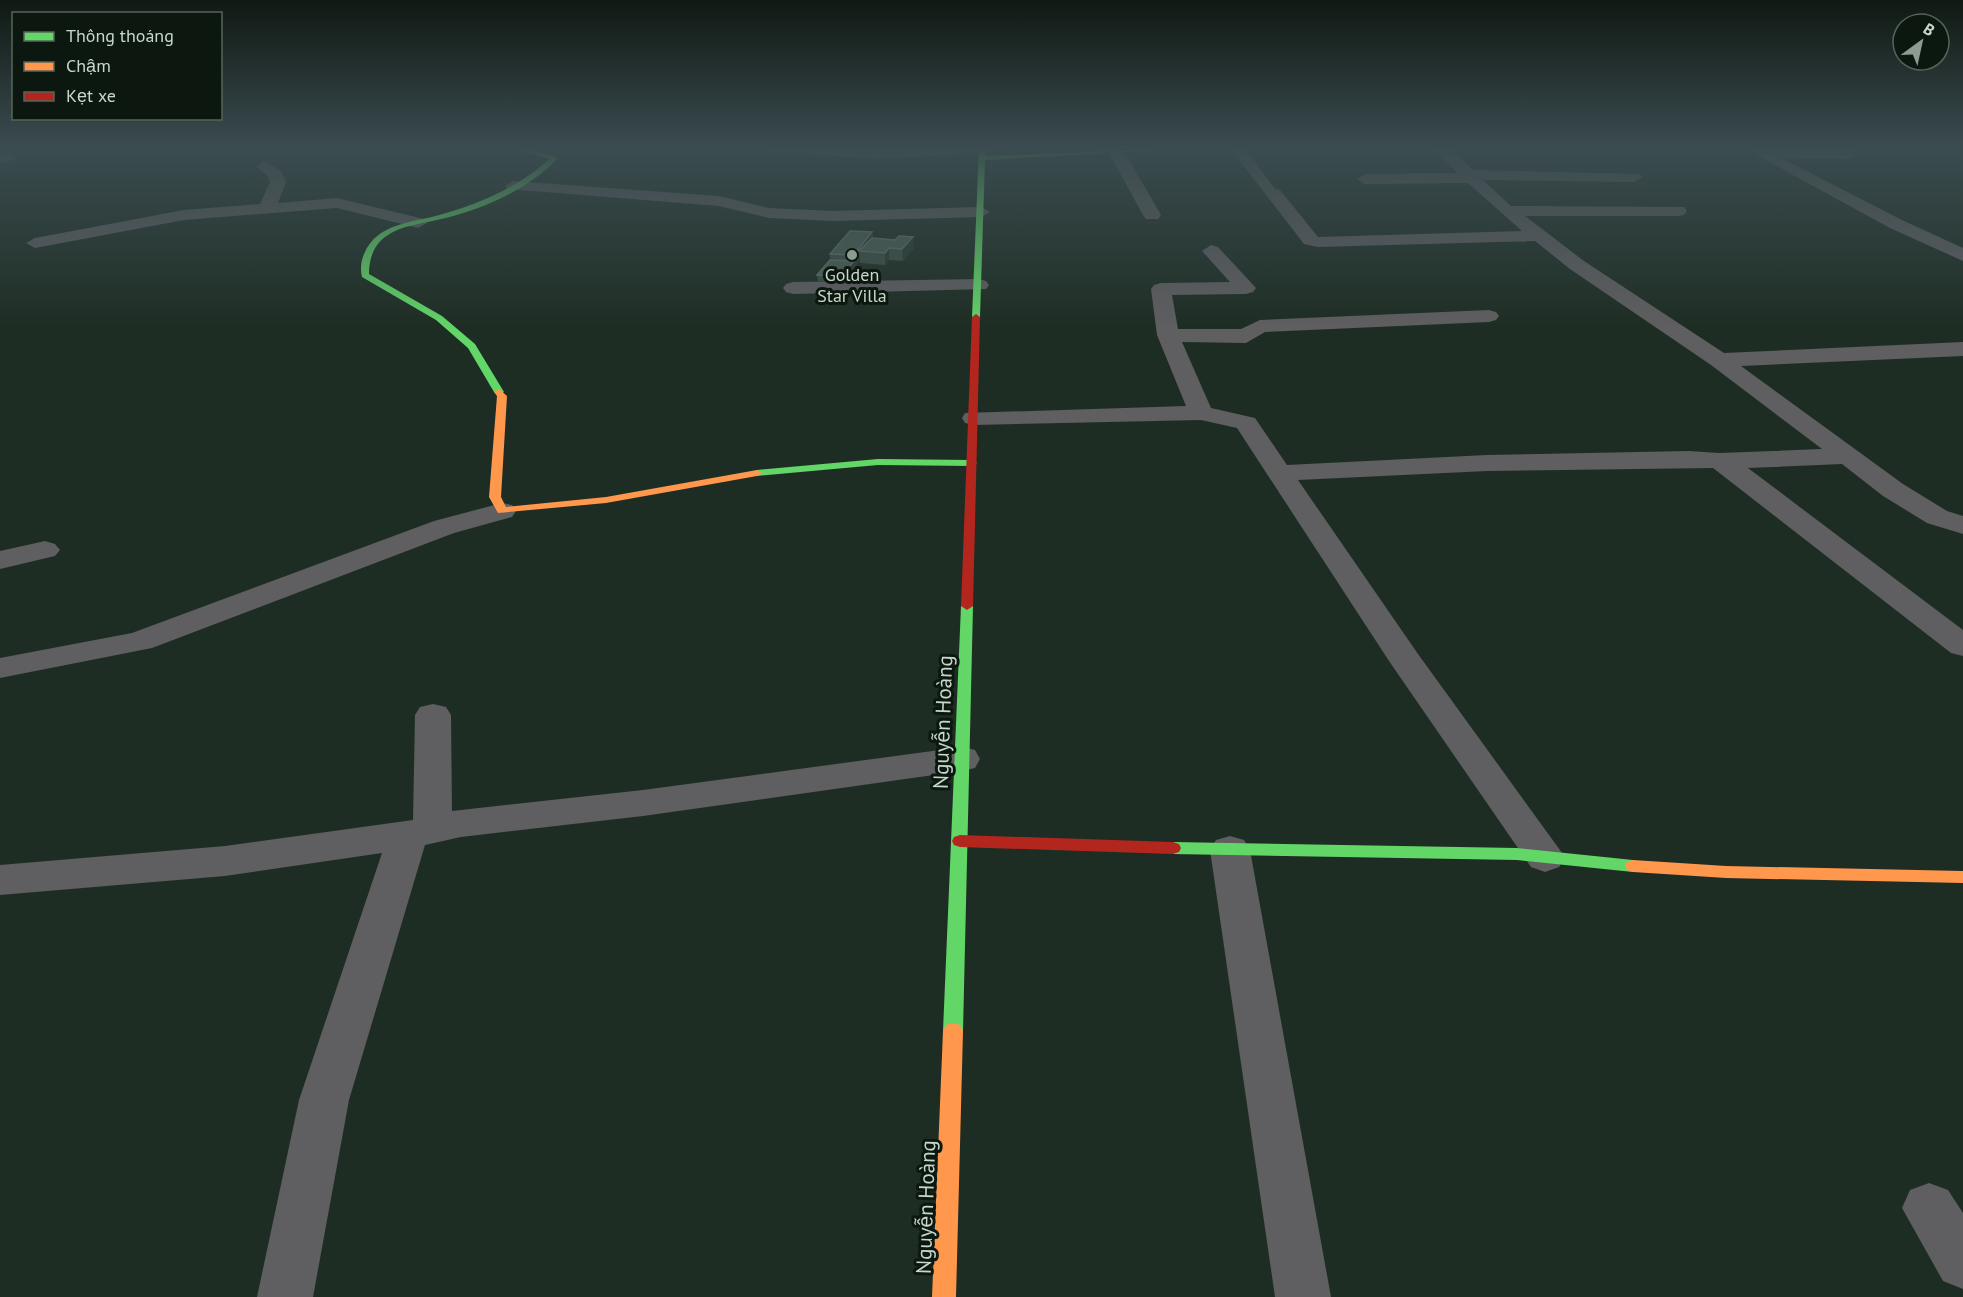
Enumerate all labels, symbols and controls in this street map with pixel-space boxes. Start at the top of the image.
legend [12,12,222,120]
north arrow [1891,12,1951,72]
text: B [1920,18,1939,40]
text: Thông thoáng [66,24,174,47]
text: Chậm [66,54,111,77]
text: Kẹt xe [66,84,116,107]
marker: Golden Star Villa [845,248,859,262]
place label: Golden Star Villa [817,263,887,307]
street label: Nguyễn Hoàng [927,655,958,789]
street label: Nguyễn Hoàng [910,1140,941,1274]

